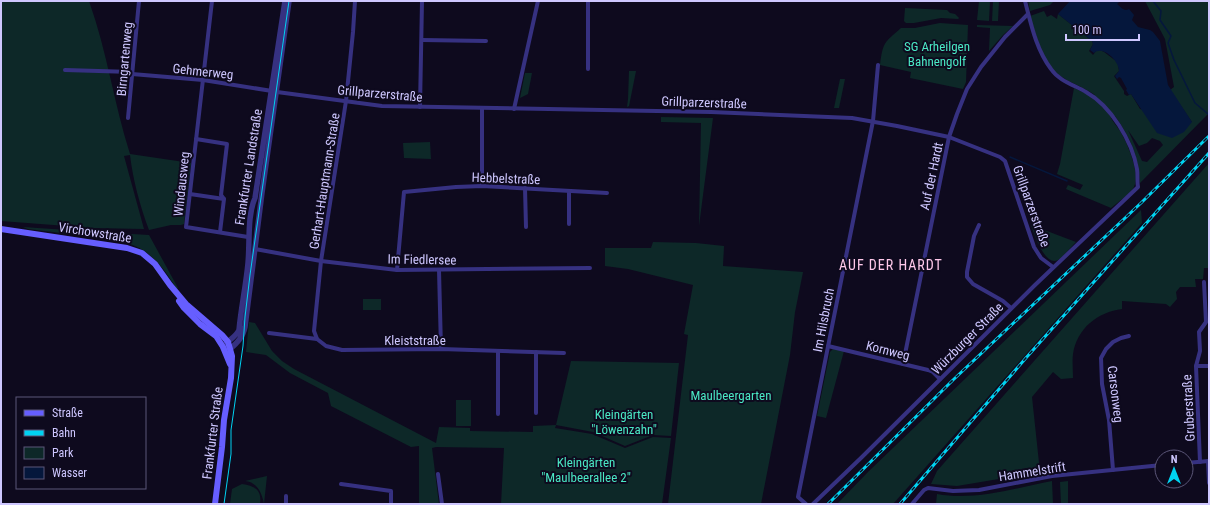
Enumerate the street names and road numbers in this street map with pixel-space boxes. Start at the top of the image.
street label: Birngartenweg [114,21,135,97]
street label: Gehmerweg [172,61,234,82]
street label: Grillparzerstraße [337,82,423,105]
street label: Grillparzerstraße [661,94,747,111]
street label: Frankfurter Landstraße [232,108,265,226]
street label: Gerhart-Hauptmann-Straße [306,112,343,250]
street label: Auf der Hardt [917,141,946,211]
street label: Windausweg [171,151,192,217]
street label: Grillparzerstraße [1010,163,1053,249]
street label: Hebbelstraße [471,170,541,187]
street label: Virchowstraße [57,219,133,246]
street label: Im Fiedlersee [387,251,457,268]
street label: Im Hilsbruch [810,287,837,353]
street label: Würzburger Straße [928,299,1006,377]
street label: Kleiststraße [384,333,446,348]
street label: Kornweg [864,338,911,363]
street label: Carsonweg [1105,365,1126,423]
street label: Gruberstraße [1179,374,1198,442]
street label: Frankfurter Straße [199,386,226,480]
street label: Hammelstrift [998,459,1067,484]

